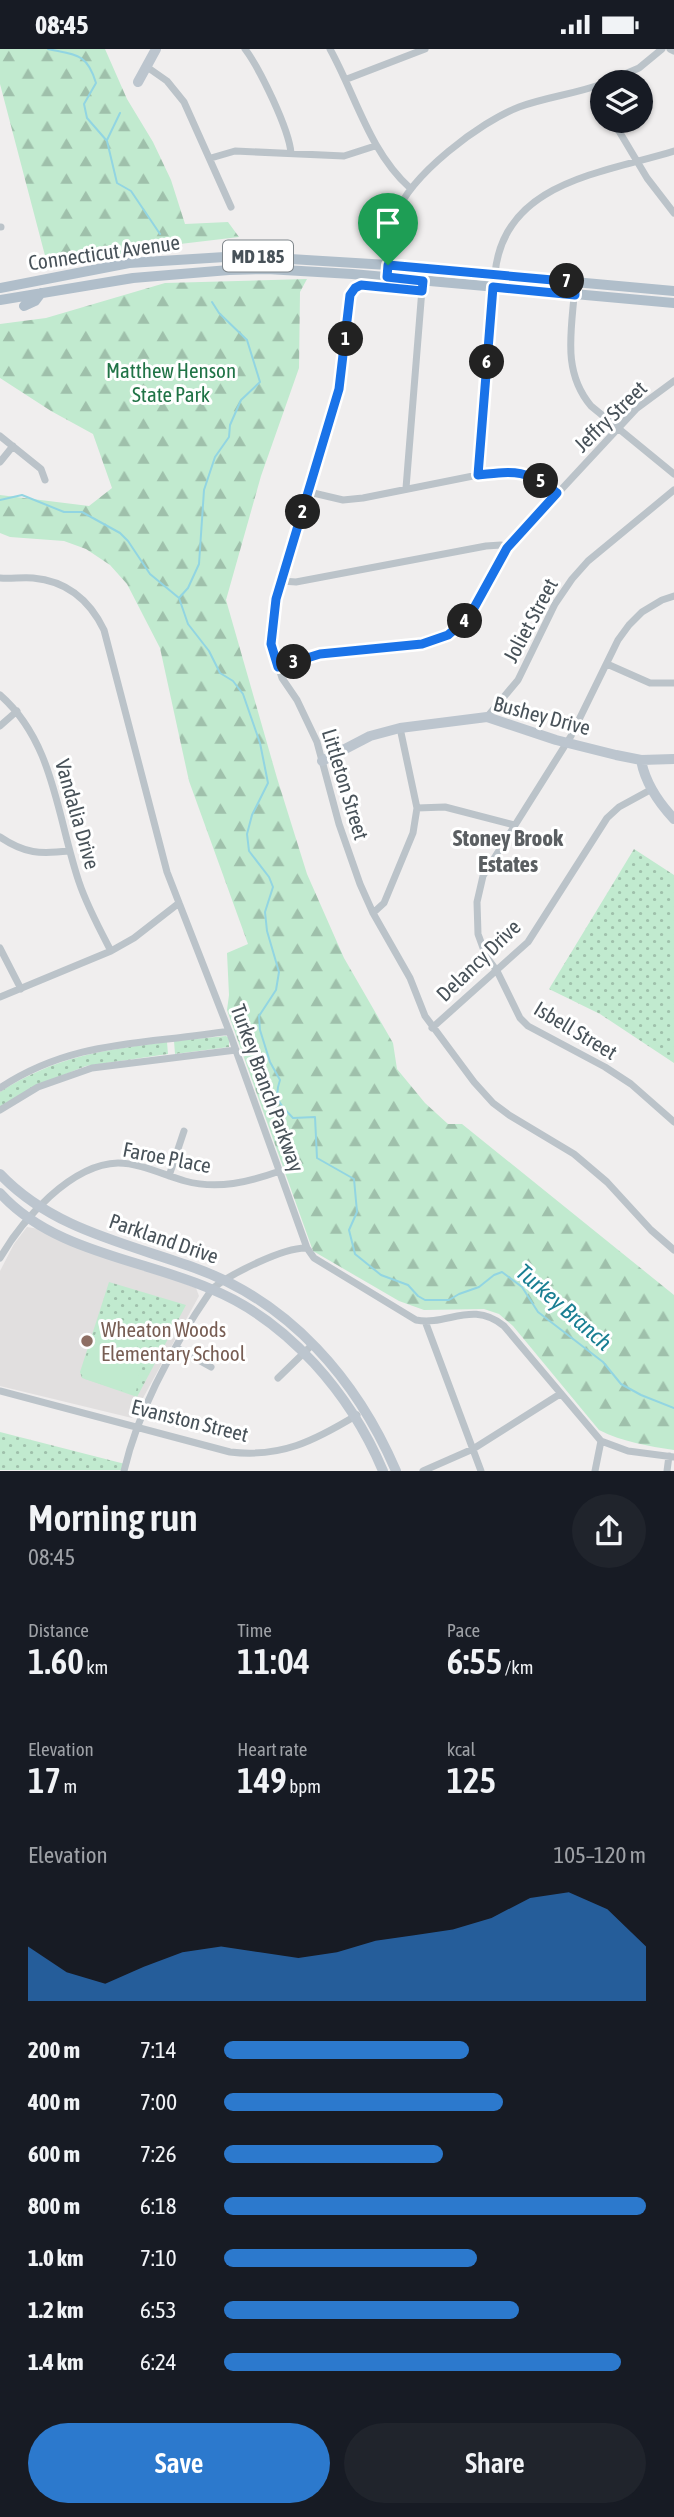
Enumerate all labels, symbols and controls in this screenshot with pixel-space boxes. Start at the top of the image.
text: 08:45 [35,10,89,40]
map controls [590,70,653,133]
button: layers [590,70,653,133]
pin [358,193,418,265]
icon: arrive [369,204,407,242]
street label: Connecticut Avenue [27,229,181,275]
road number: MD 185 [223,241,293,272]
pin: 7 [550,264,584,299]
text: 7 [562,269,571,291]
pin: 1 [328,321,364,357]
text: 1 [341,327,350,349]
pin: 6 [470,345,504,379]
text: 6 [482,350,491,372]
park label: Matthew Henson State Park [106,358,236,406]
street label: Jeffry Street [569,376,651,456]
pin: 5 [524,463,558,499]
text: 5 [536,469,545,491]
pin: 2 [286,495,320,529]
text: 2 [298,500,307,522]
street label: Joliet Street [498,574,562,666]
pin: 4 [448,603,482,639]
text: 4 [460,609,469,631]
pin: 3 [276,645,312,679]
text: 3 [289,650,298,672]
street label: Bushey Drive [491,691,593,739]
street label: Littleton Street [318,726,374,842]
street label: Vandalia Drive [51,756,105,872]
district label: Stoney Brook Estates [453,825,564,877]
street label: Delancy Drive [431,914,525,1006]
street label: Isbell Street [530,996,622,1064]
street label: Turkey Branch Parkway [227,1001,310,1175]
street label: Faroe Place [121,1137,213,1177]
street label: Parkland Drive [106,1208,222,1268]
water label: Turkey Branch [511,1259,617,1355]
place label: Wheaton Woods Elementary School [101,1317,246,1365]
marker: Wheaton Woods Elementary School [79,1333,95,1349]
street label: Evanston Street [129,1394,251,1446]
button: share [572,1494,646,1568]
text: Morning run [28,1496,198,1539]
text: 08:45 [28,1544,75,1570]
text: Distance [28,1619,89,1641]
text: Time [237,1619,272,1641]
text: Pace [447,1619,480,1641]
text: 1.60 [28,1641,84,1681]
text: 11:04 [237,1641,310,1681]
text: 6:55 [447,1641,502,1681]
text: km [84,1656,108,1678]
text: /km [502,1656,533,1678]
text: Elevation [28,1738,94,1760]
text: Heart rate [237,1738,307,1760]
text: kcal [447,1738,476,1760]
text: 17 [28,1760,61,1800]
text: 149 [237,1760,287,1800]
text: 125 [447,1760,496,1800]
text: m [61,1775,77,1797]
text: bpm [287,1775,321,1797]
text: Elevation [28,1842,108,1868]
text: 105–120 m [553,1842,646,1868]
text: 200 m [28,2037,80,2063]
text: 7:14 [140,2037,177,2063]
text: 400 m [28,2089,80,2115]
text: 7:00 [140,2089,177,2115]
text: 600 m [28,2141,80,2167]
text: 7:26 [140,2141,177,2167]
text: 800 m [28,2193,80,2219]
text: 6:18 [140,2193,177,2219]
text: 1.0 km [28,2245,84,2271]
text: 7:10 [140,2245,177,2271]
text: 1.2 km [28,2297,84,2323]
text: 6:53 [140,2297,177,2323]
text: 1.4 km [28,2349,84,2375]
text: 6:24 [140,2349,177,2375]
button: Save [28,2423,330,2503]
button: Share [344,2423,646,2503]

